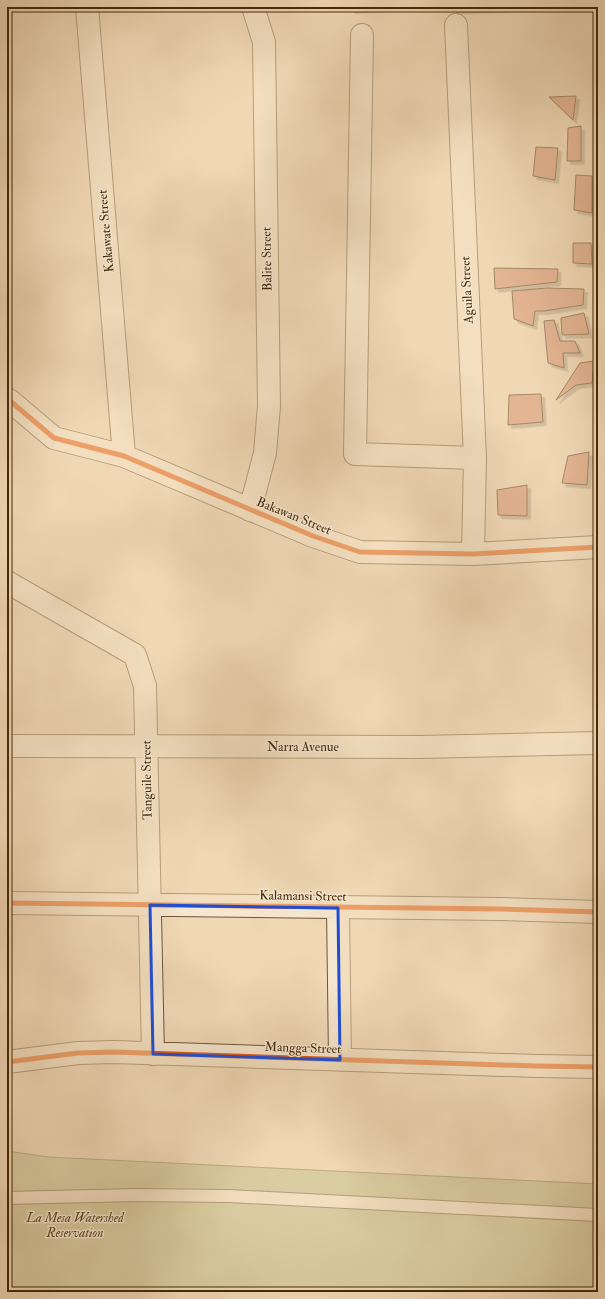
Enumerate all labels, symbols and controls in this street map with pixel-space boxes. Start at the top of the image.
street label: Kakawate Street [94,189,118,273]
street label: Balite Street [258,227,276,291]
street label: Aguila Street [457,256,477,325]
street label: Bakawan Street [254,494,334,538]
street label: Narra Avenue [267,739,340,755]
street label: Tanguile Street [138,740,156,820]
street label: Kalamansi Street [259,887,347,905]
street label: Mangga Street [264,1039,342,1057]
park label: La Mesa Watershed Reservation [25,1210,125,1241]

